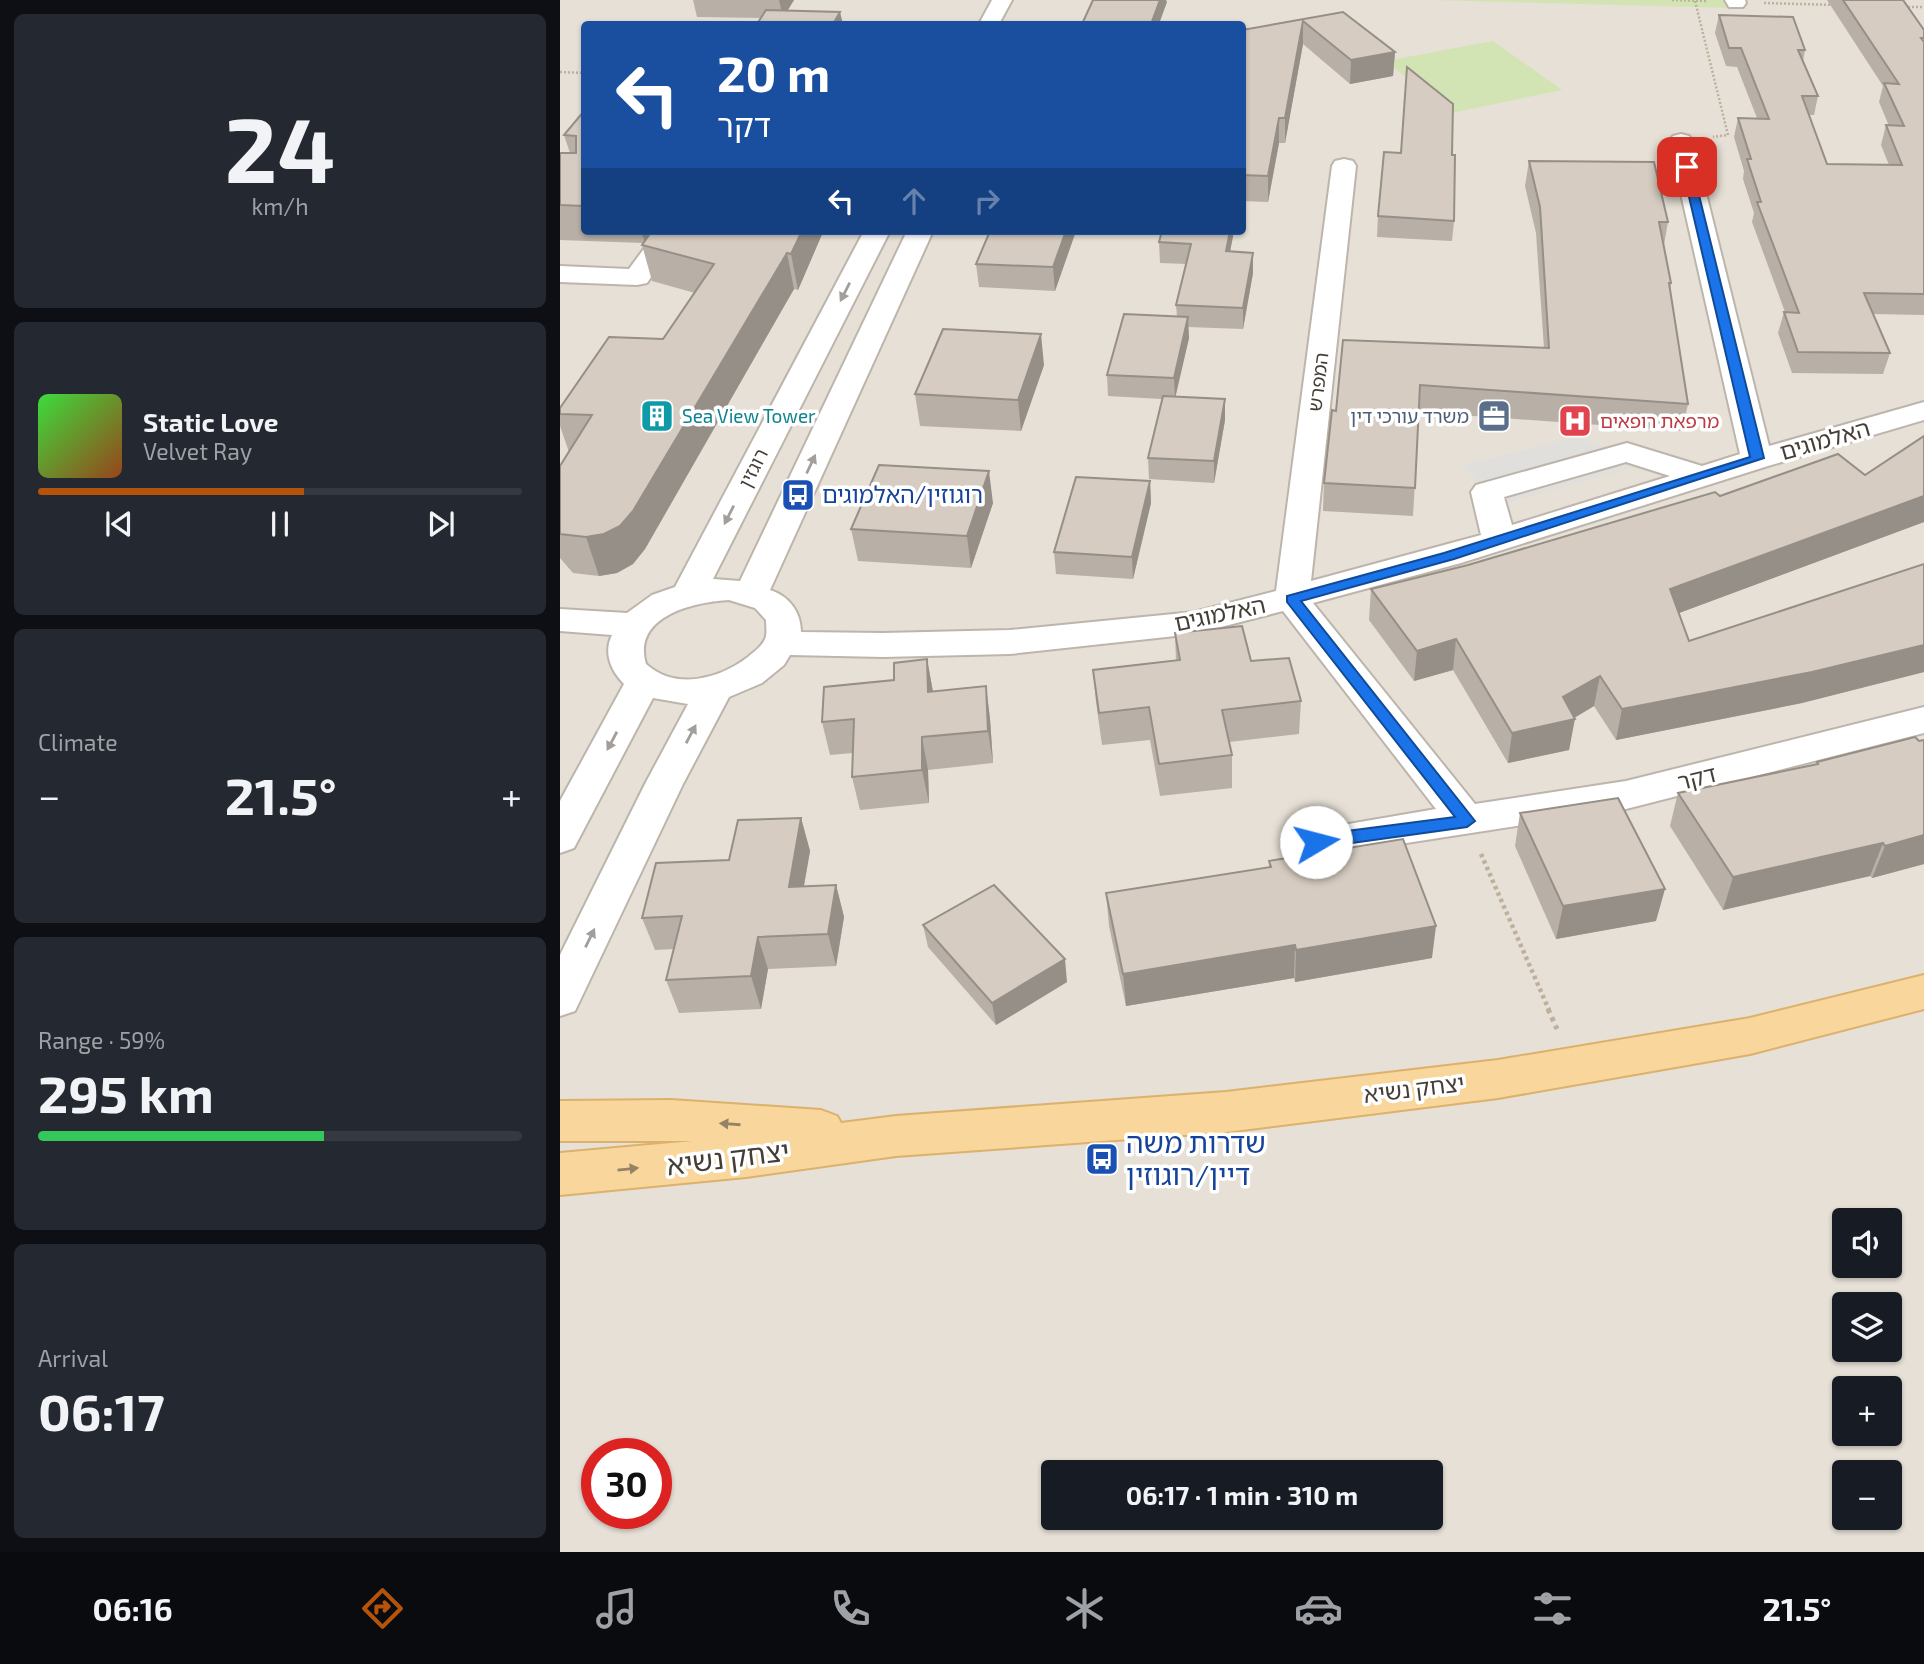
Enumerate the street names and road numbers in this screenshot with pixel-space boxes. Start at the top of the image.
street label: המפרש [1302,351,1333,413]
street label: האלמוגים [1776,413,1873,465]
street label: רוגזין [733,444,772,491]
street label: האלמוגים [1172,590,1268,636]
street label: דקר [1674,759,1719,795]
street label: יצחק נשיא [1362,1068,1466,1108]
street label: יצחק נשיא [665,1133,791,1181]

